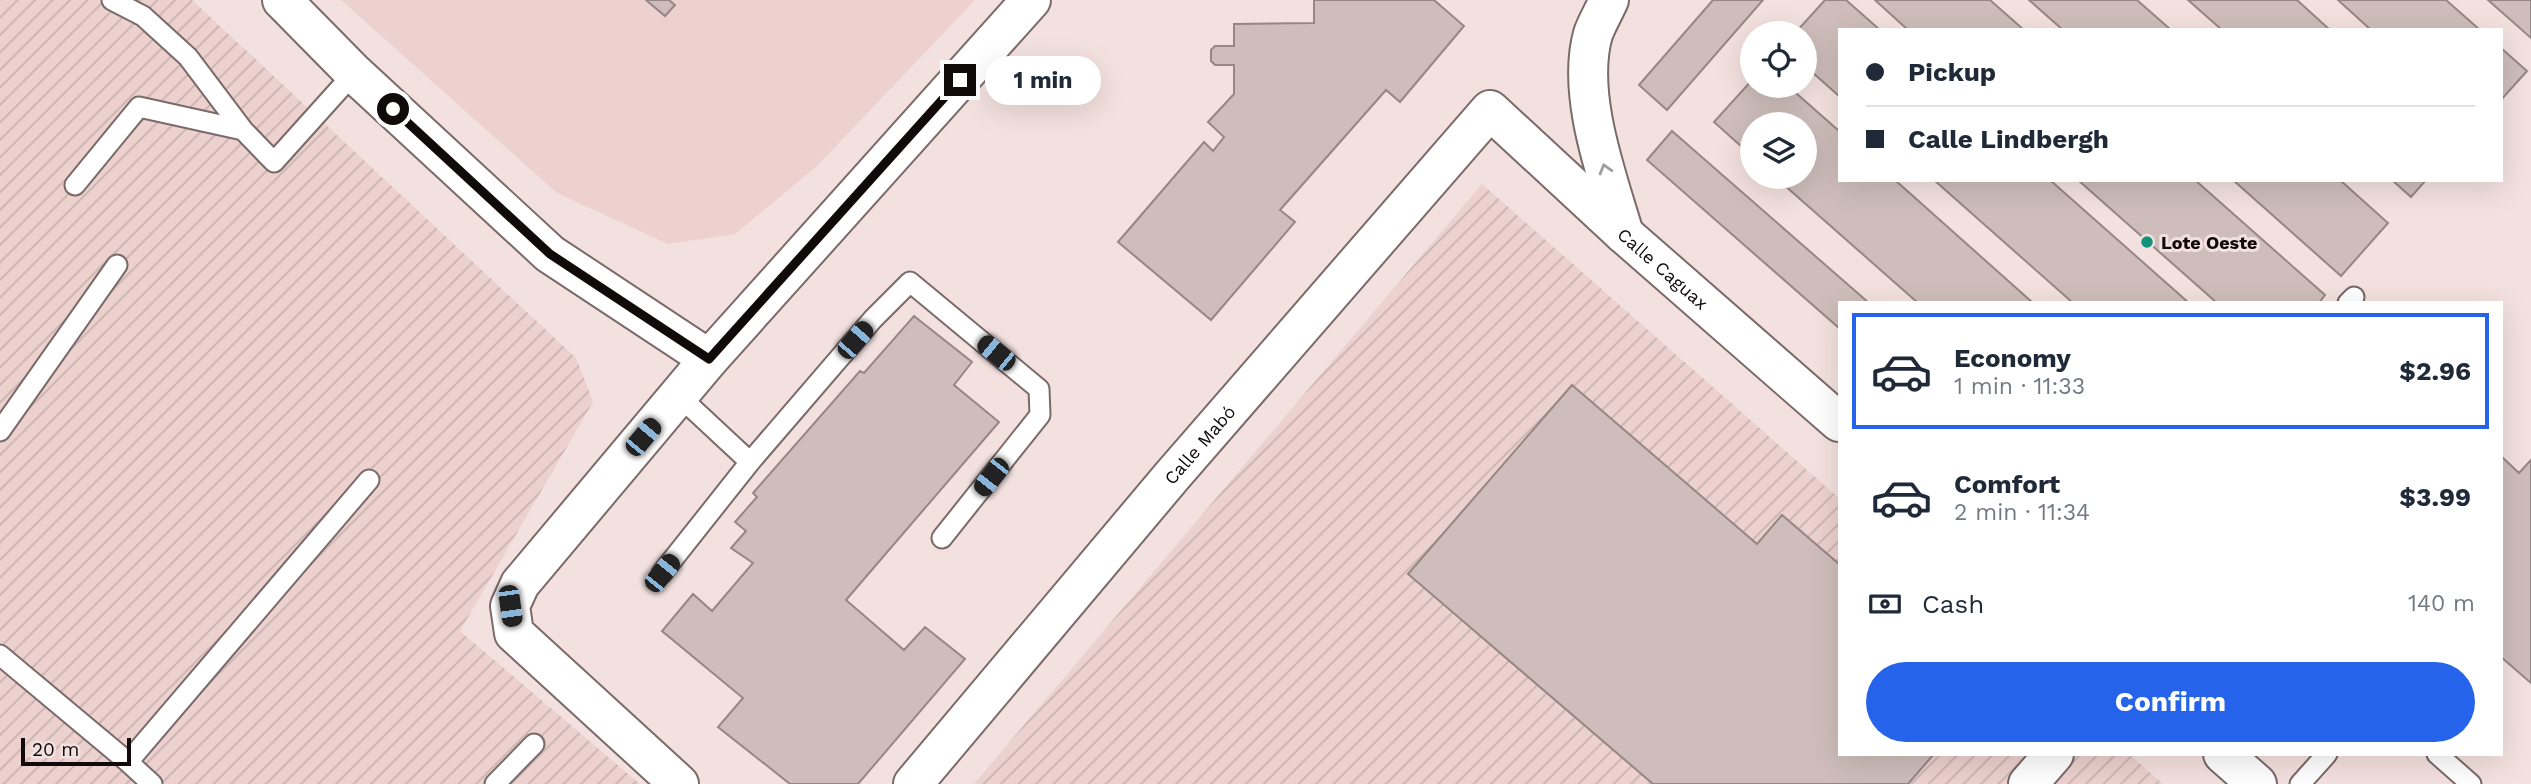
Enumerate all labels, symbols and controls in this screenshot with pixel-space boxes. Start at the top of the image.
map controls [1740,21,1817,189]
button: locate [1740,21,1817,98]
callout: 1 min [984,56,1100,104]
text: Pickup [1908,57,1996,87]
route end [944,64,976,96]
text: 1 min [1013,67,1073,94]
route start [377,93,409,125]
button: layers [1740,112,1817,189]
text: Calle Lindbergh [1908,124,2109,154]
one-way arrow [1598,163,1613,175]
street label: Calle Caguax [1614,223,1713,313]
place label: Lote Oeste [2161,232,2257,253]
marker: Lote Oeste [2139,234,2155,250]
car [834,317,877,363]
car [974,332,1019,374]
icon: car [1870,340,1933,403]
text: Economy [1954,343,2071,373]
text: $2.96 [2399,356,2471,386]
text: 1 min · 11:33 [1954,373,2085,400]
street label: Calle Mabó [1159,401,1239,488]
car [622,414,665,460]
car [970,454,1013,500]
icon: car [1870,466,1933,529]
text: Comfort [1954,469,2060,499]
text: $3.99 [2399,482,2471,512]
text: 2 min · 11:34 [1954,499,2090,526]
car [641,550,684,596]
car [497,584,524,628]
icon: cash [1866,585,1904,623]
text: Cash [1922,589,1984,619]
text: 140 m [2408,590,2475,617]
button: Confirm [1866,662,2475,742]
scale bar [21,735,131,767]
text: 20 m [32,738,79,761]

